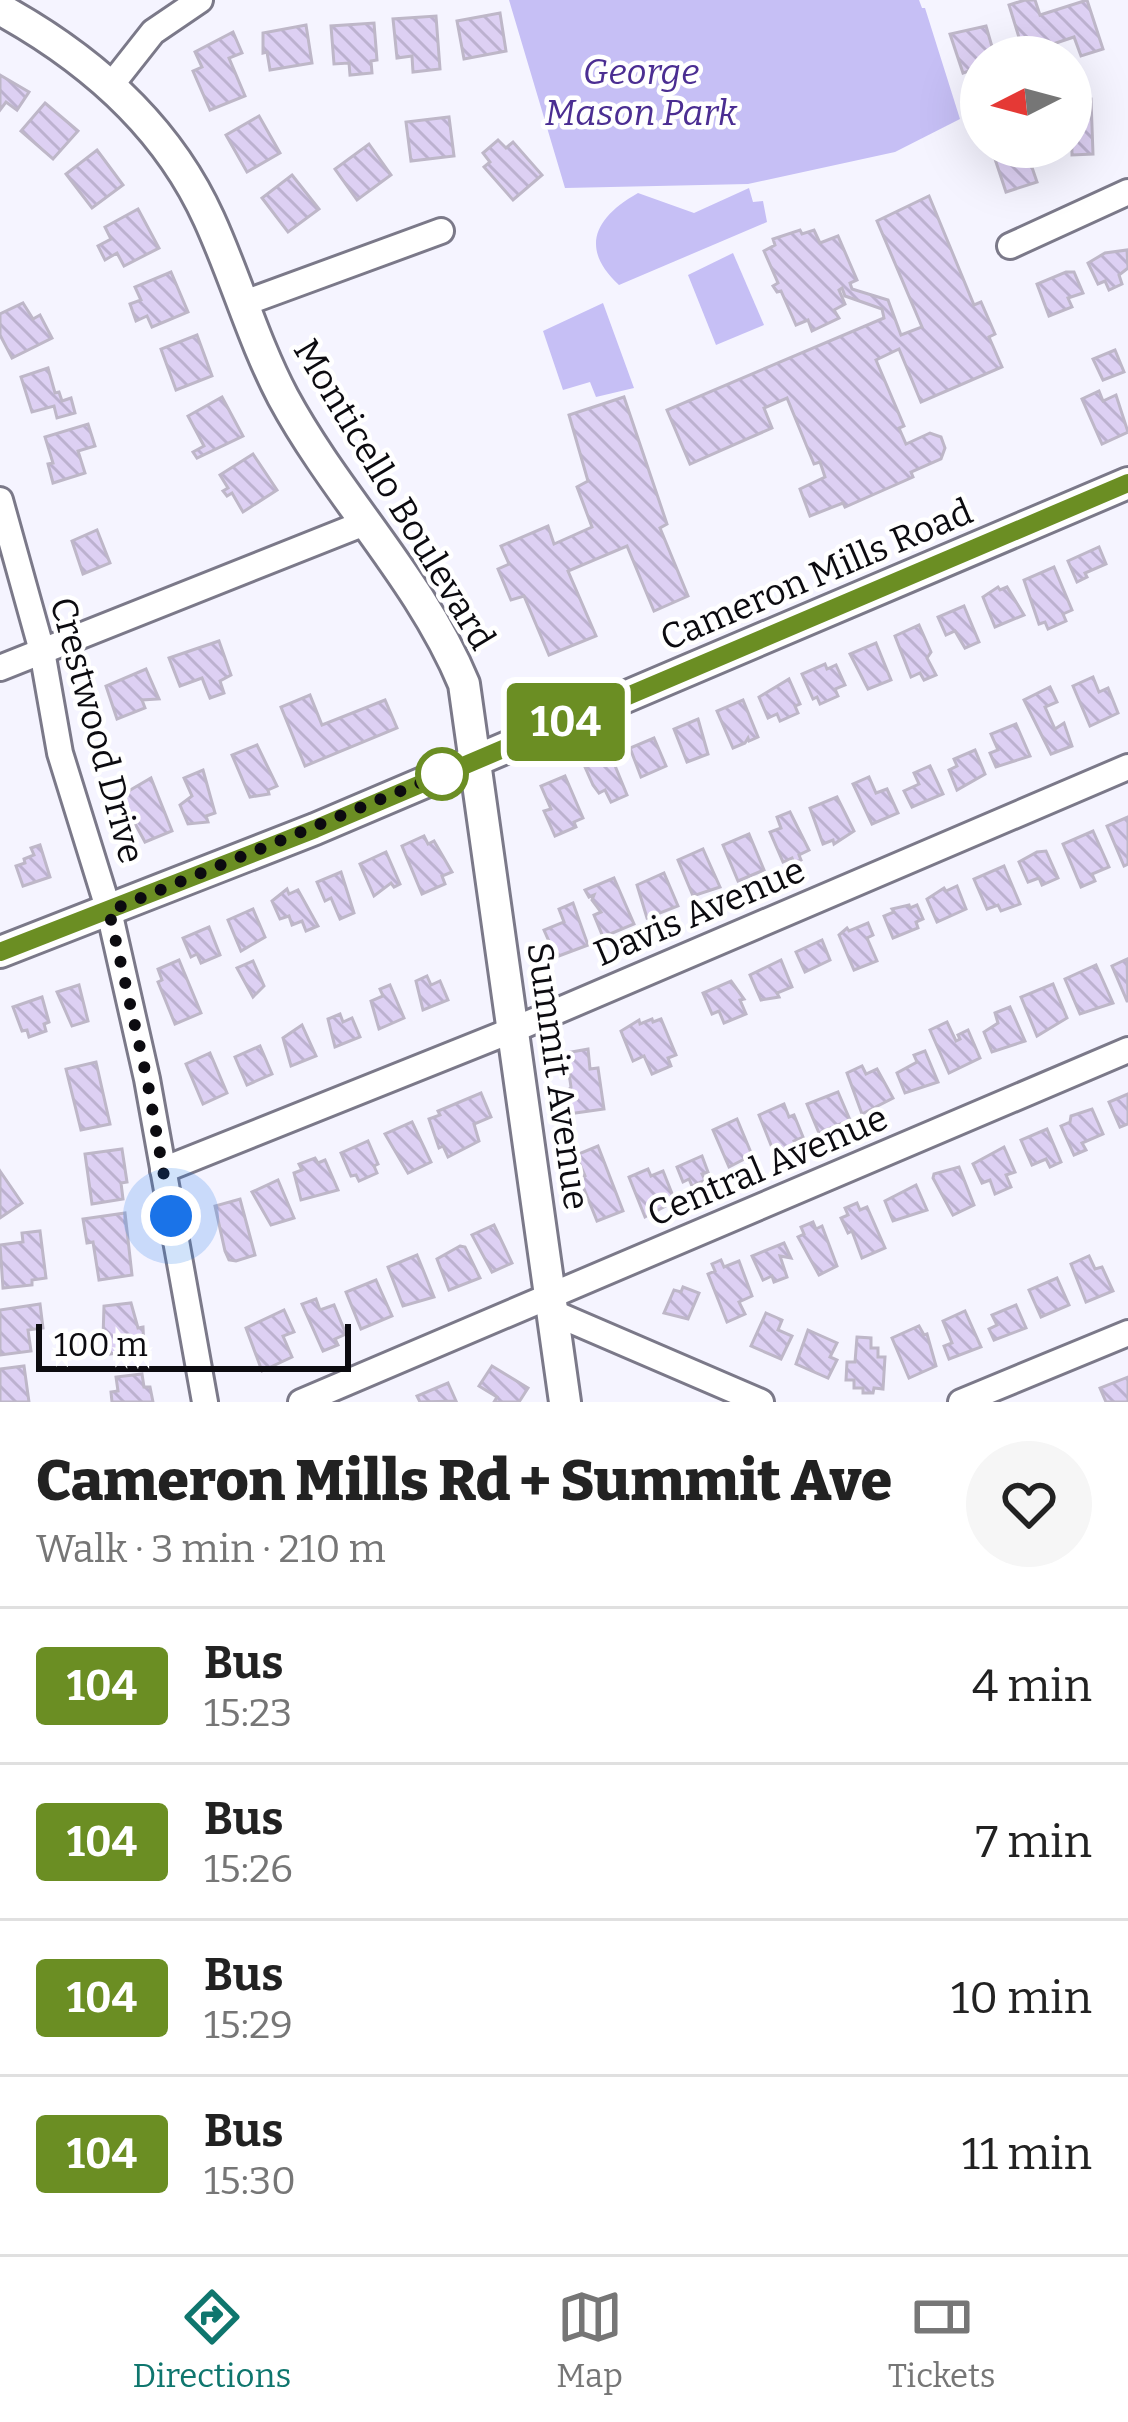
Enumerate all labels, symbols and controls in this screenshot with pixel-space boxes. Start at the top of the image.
north arrow [960,36,1092,168]
map controls [960,36,1092,168]
park label: George Mason Park [545,50,738,135]
street label: Monticello Boulevard [284,331,504,658]
street label: Cameron Mills Road [654,489,979,661]
street label: Crestwood Drive [40,592,154,868]
line badge: 104 [497,683,635,761]
text: 104 [531,697,601,747]
unlabelled marker [417,749,467,799]
street label: Davis Avenue [588,848,811,976]
street label: Summit Avenue [517,940,599,1213]
street label: Central Avenue [641,1096,894,1236]
your location [141,1186,201,1246]
scale bar [36,1318,351,1371]
text: 100 m [54,1325,148,1365]
button: heart [966,1441,1092,1567]
text: Cameron Mills Rd + Summit Ave [36,1447,892,1515]
text: Walk · 3 min · 210 m [36,1526,386,1572]
text: Bus [204,1636,283,1690]
text: 4 min [972,1659,1092,1713]
text: 104 [67,1661,137,1711]
text: 15:23 [204,1690,292,1736]
text: Bus [204,1792,283,1846]
text: 7 min [976,1815,1092,1869]
text: 104 [67,1817,137,1867]
text: 15:26 [204,1846,293,1892]
text: Bus [204,1948,283,2002]
text: 10 min [951,1971,1092,2025]
text: 104 [67,1973,137,2023]
text: 15:29 [204,2002,293,2048]
text: Bus [204,2104,283,2158]
text: 11 min [962,2127,1092,2181]
text: 104 [67,2129,137,2179]
text: 15:30 [204,2158,296,2204]
tab: Directions [132,2284,291,2396]
tab: Map [556,2284,623,2396]
tab: Tickets [888,2284,996,2396]

